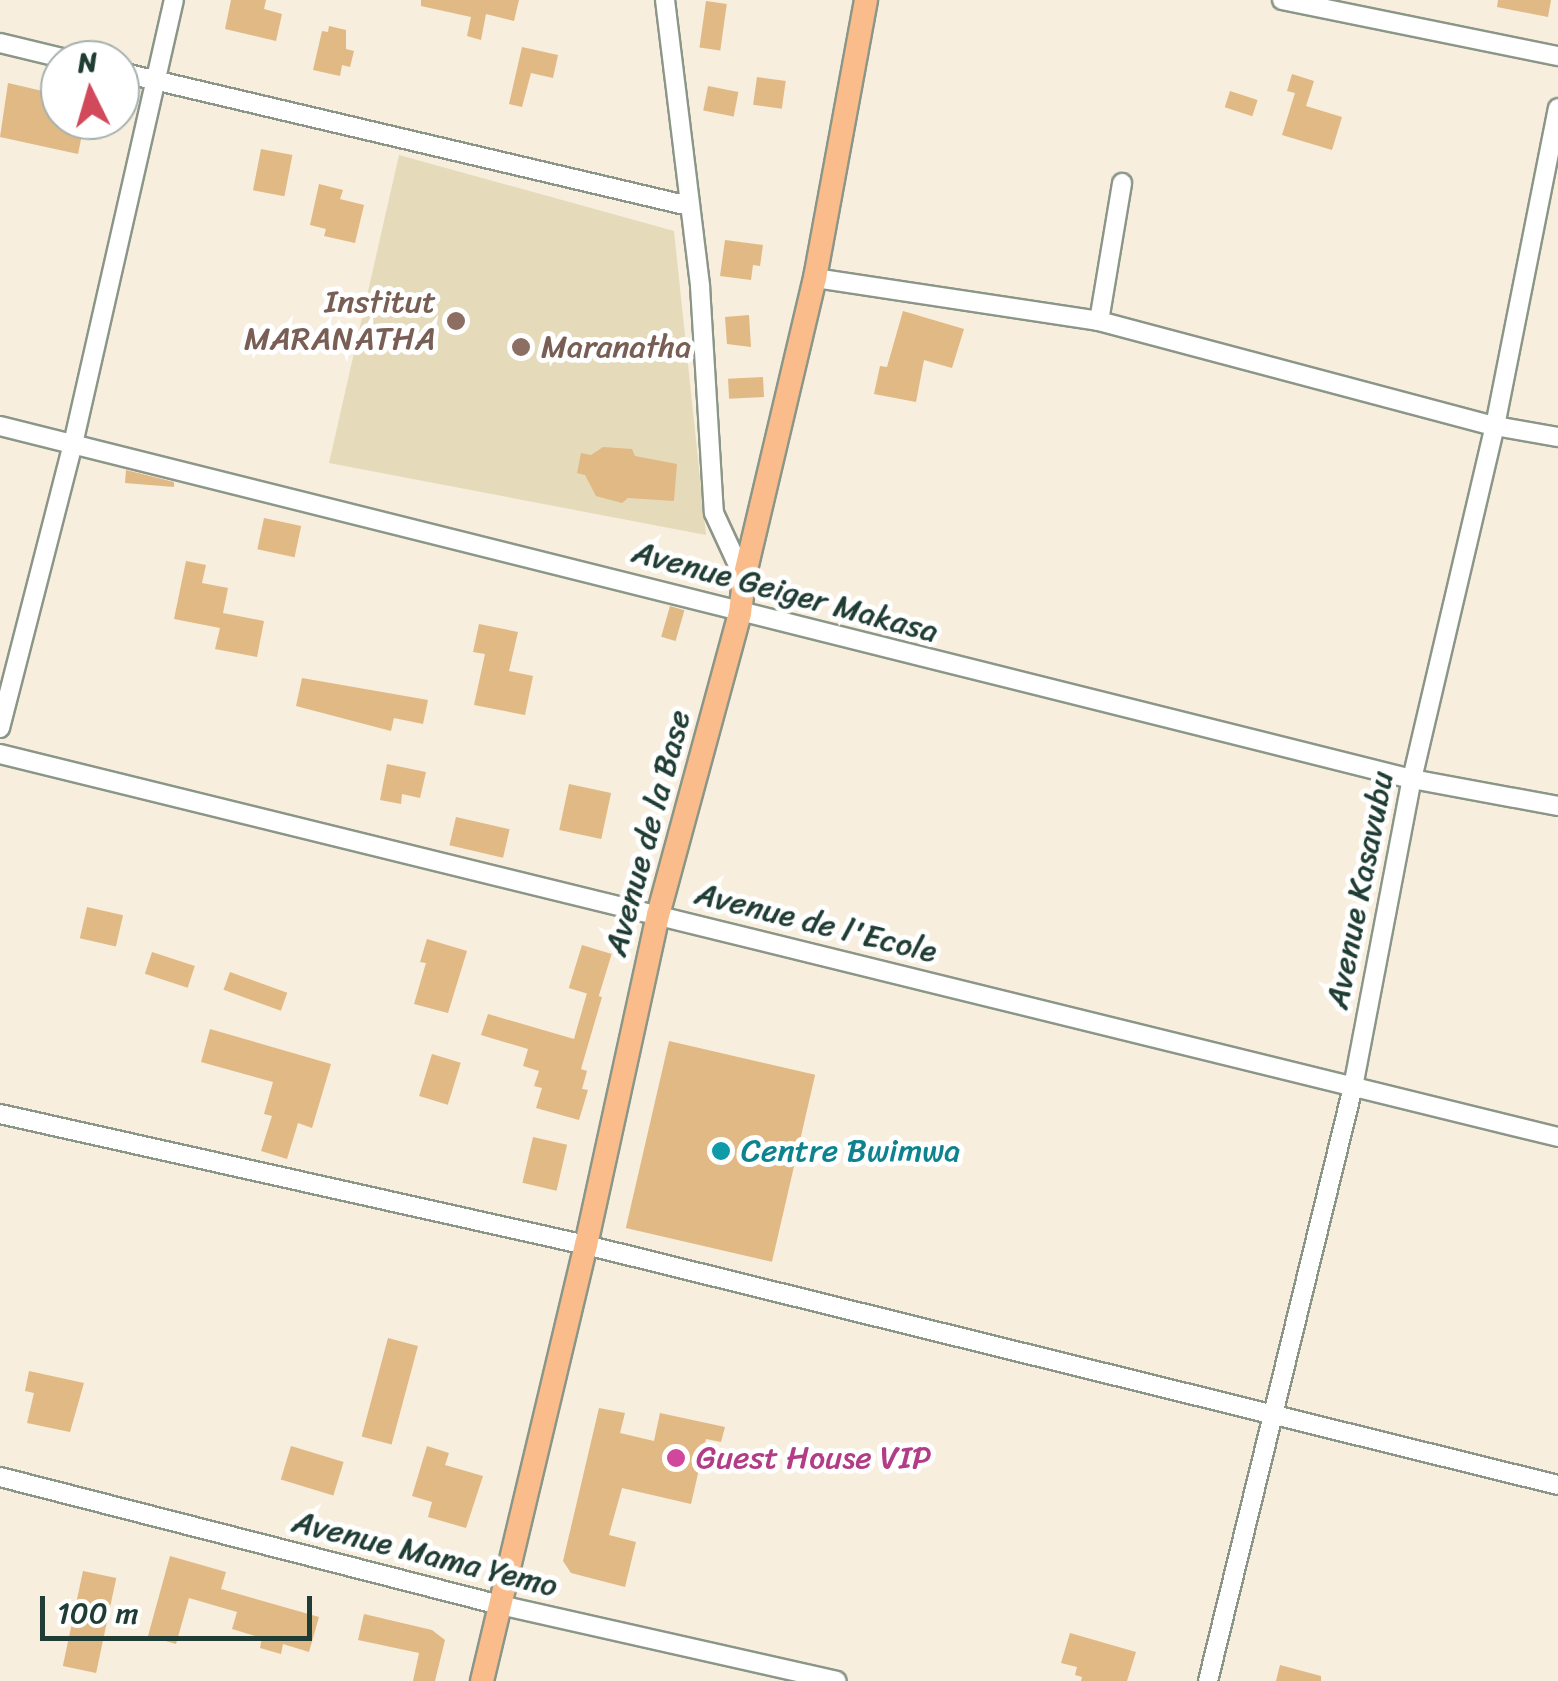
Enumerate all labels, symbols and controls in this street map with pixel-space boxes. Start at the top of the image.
text: N [76,36,99,87]
north arrow [40,40,140,140]
place label: Institut MARANATHA [244,284,436,359]
marker: Institut MARANATHA [445,310,467,332]
place label: Maranatha [541,328,691,366]
marker: Maranatha [510,336,532,358]
street label: Avenue Geiger Makasa [628,533,942,651]
street label: Avenue de la Base [597,706,699,960]
street label: Avenue Kasavubu [1318,767,1402,1013]
street label: Avenue de l'Ecole [691,874,941,972]
place label: Centre Bwimwa [741,1132,960,1170]
marker: Centre Bwimwa [710,1140,732,1162]
place label: Guest House VIP [696,1439,932,1477]
marker: Guest House VIP [665,1447,687,1469]
street label: Avenue Mama Yemo [288,1502,562,1606]
scale bar [45,1576,318,1638]
text: 100 m [57,1586,139,1640]

